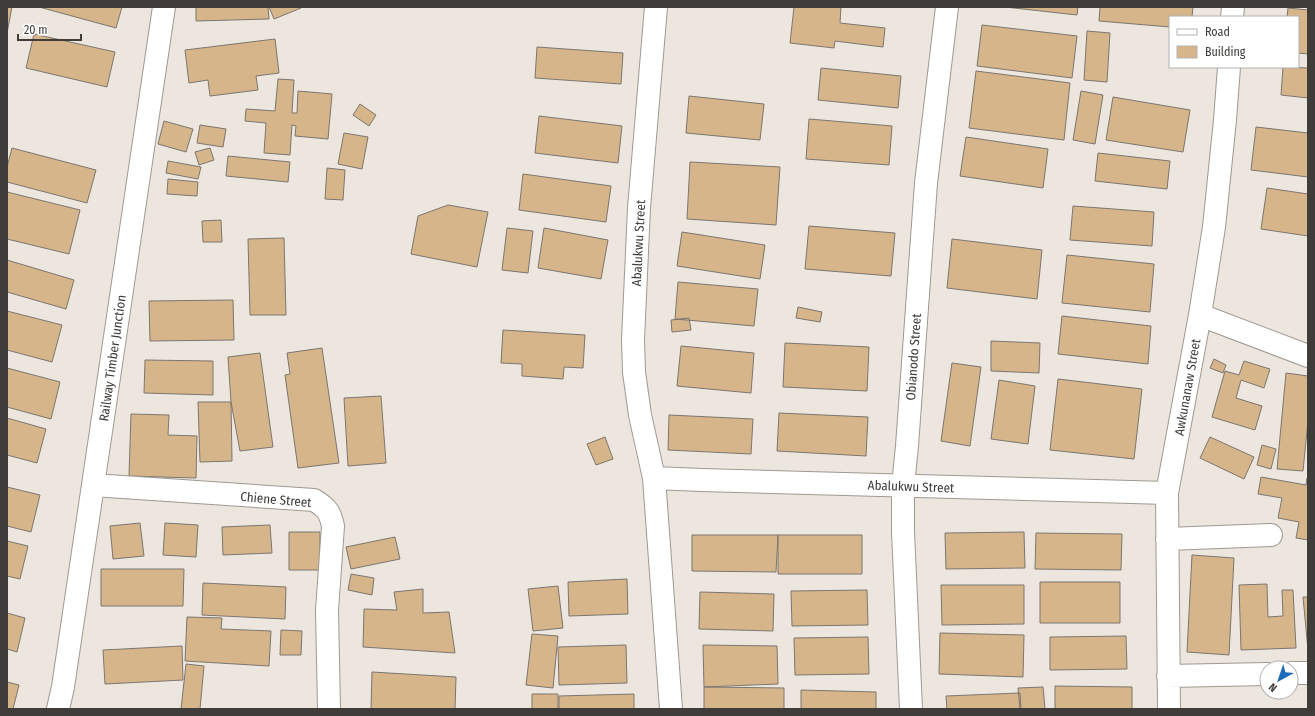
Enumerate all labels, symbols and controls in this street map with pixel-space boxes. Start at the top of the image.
scale bar [18,16,81,42]
legend [1169,16,1299,68]
text: 20 m [24,23,48,37]
text: Road [1205,25,1230,39]
text: Building [1205,45,1246,59]
street label: Abalukwu Street [629,199,648,287]
street label: Railway Timber Junction [96,294,129,422]
street label: Obianodo Street [903,312,924,401]
street label: Awkunanaw Street [1172,337,1204,437]
street label: Abalukwu Street [867,477,955,496]
street label: Chiene Street [240,489,313,510]
north arrow [1259,660,1299,700]
text: N [1266,680,1280,694]

